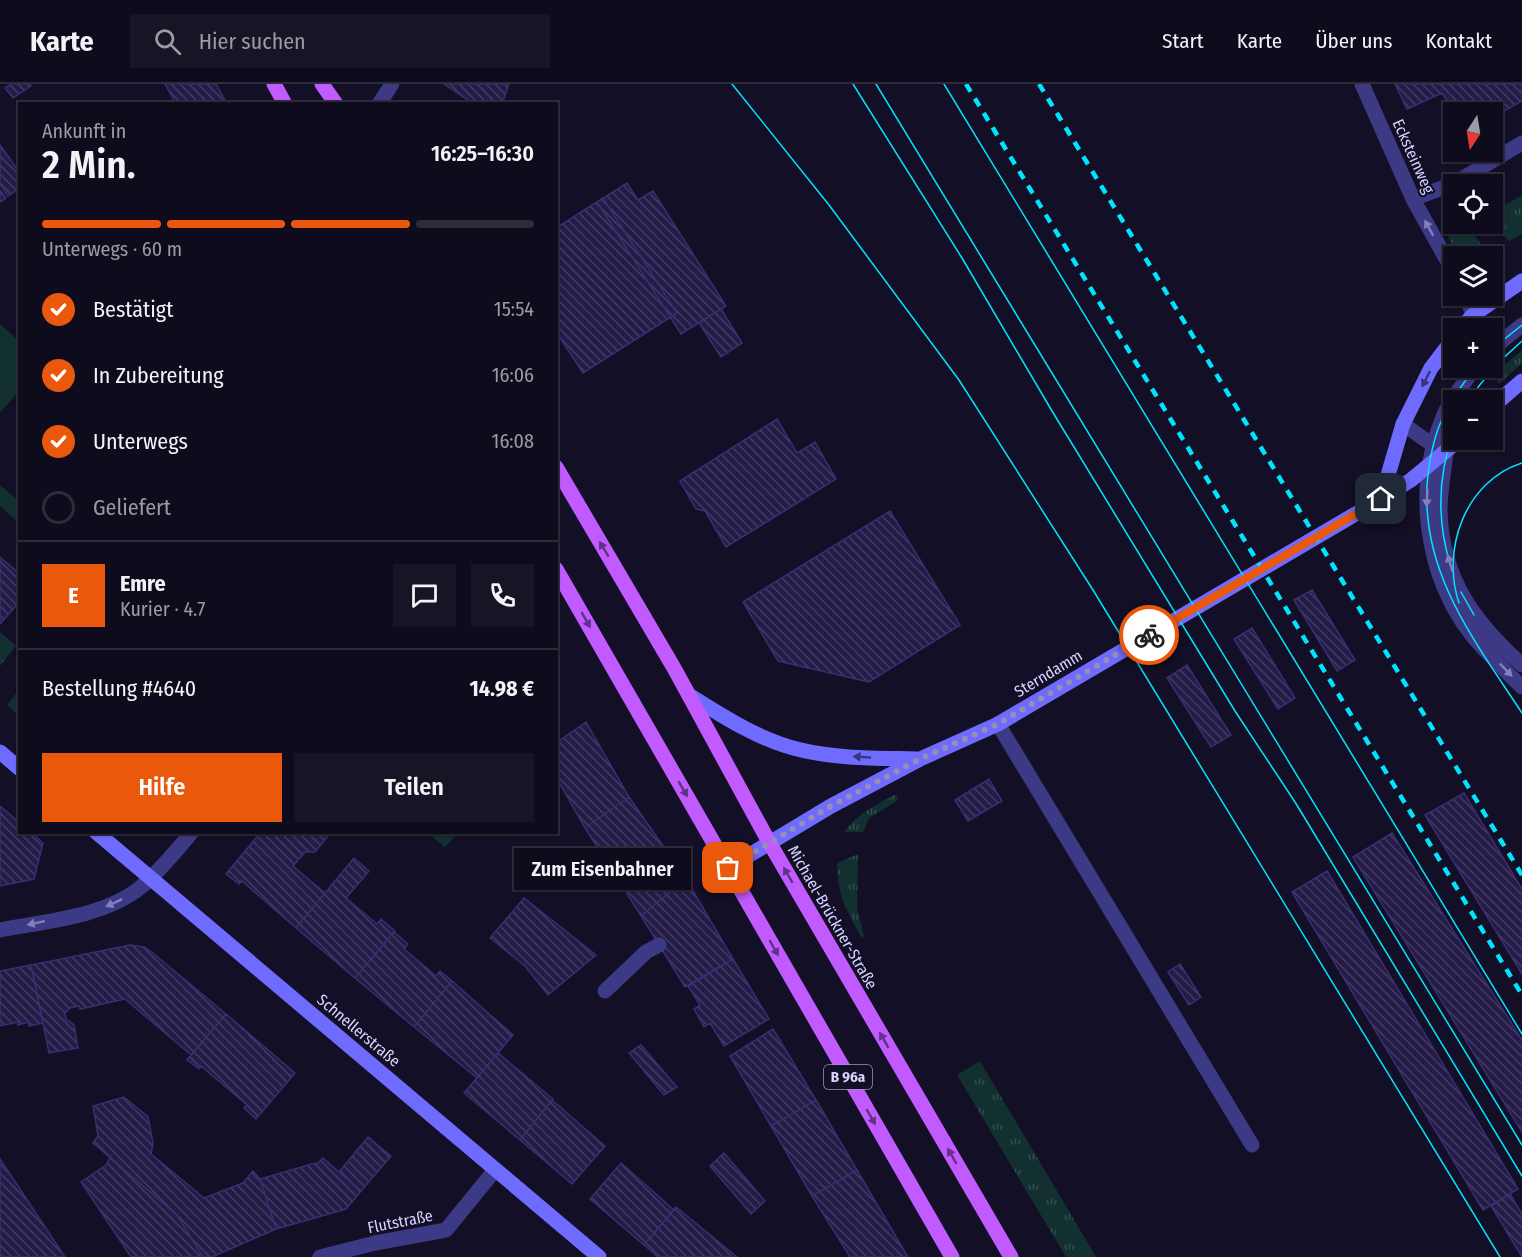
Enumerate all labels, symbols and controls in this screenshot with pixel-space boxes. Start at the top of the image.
search box [130,14,550,68]
text: Karte [30,25,94,58]
icon: search [151,25,184,58]
text: Hier suchen [199,28,306,55]
text: Start [1162,28,1204,54]
text: Karte [1237,28,1282,54]
text: Über uns [1315,28,1392,54]
text: Kontakt [1425,28,1492,54]
north arrow [1443,102,1503,162]
map controls [1443,102,1503,450]
street label: Ecksteinweg [1389,116,1439,197]
text: Ankunft in [42,119,126,143]
text: 16:25–16:30 [431,140,534,167]
text: 2 Min. [42,142,136,188]
button: locate [1443,174,1503,234]
one-way arrow [1424,219,1434,236]
text: Unterwegs · 60 m [42,237,182,261]
button: layers [1443,246,1503,306]
icon: check [42,293,75,326]
text: Bestätigt [93,296,173,323]
text: 15:54 [494,297,534,321]
button: + [1443,318,1503,378]
icon: check [42,359,75,392]
text: In Zubereitung [93,362,224,389]
text: 16:06 [492,363,534,387]
one-way arrow [1421,371,1430,388]
button: − [1443,390,1503,450]
icon: check [42,425,75,458]
text: Unterwegs [93,428,188,455]
text: 16:08 [492,429,534,453]
pin [1355,473,1406,524]
icon: home [1364,482,1397,515]
one-way arrow [1422,489,1431,508]
text: Geliefert [93,494,171,521]
one-way arrow [599,541,610,557]
one-way arrow [1445,554,1454,572]
button: chat [393,564,456,627]
button: phone [471,564,534,627]
text: Emre [120,570,166,597]
text: E [68,582,79,609]
text: Kurier · 4.7 [120,597,205,621]
courier [1119,605,1179,665]
one-way arrow [580,612,591,628]
icon: bike [1133,619,1166,652]
street label: Sterndamm [1011,646,1086,701]
one-way arrow [1498,663,1512,677]
text: Bestellung #4640 [42,675,196,702]
text: 14.98 € [469,675,534,702]
one-way arrow [852,752,871,762]
button: Hilfe [42,753,282,822]
button: Teilen [294,753,534,822]
one-way arrow [678,781,688,798]
pin [702,842,753,893]
street label: Michael-Brückner-Straße [784,842,881,993]
callout: Zum Eisenbahner [515,847,692,889]
icon: bag [711,851,744,884]
text: Zum Eisenbahner [531,857,674,881]
one-way arrow [783,866,793,883]
one-way arrow [106,898,123,907]
one-way arrow [27,919,46,928]
one-way arrow [769,940,779,957]
street label: Schnellerstraße [313,990,404,1071]
one-way arrow [879,1032,890,1048]
road number: B 96a [824,1065,872,1089]
one-way arrow [866,1109,876,1126]
one-way arrow [947,1148,958,1164]
street label: Flutstraße [366,1206,434,1237]

